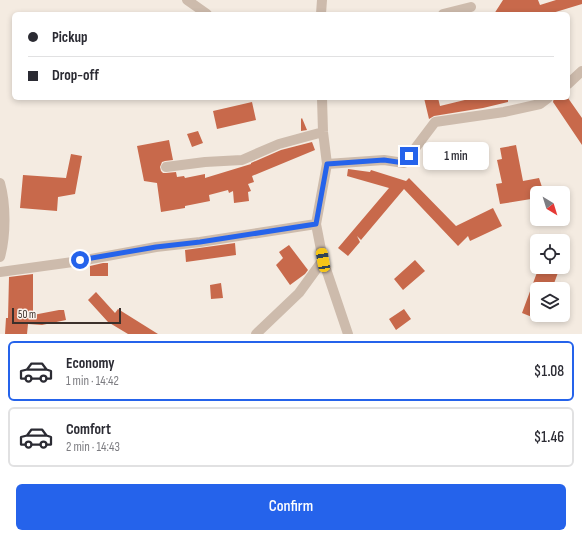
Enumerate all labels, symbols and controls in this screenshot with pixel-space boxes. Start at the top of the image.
text: Pickup [52,28,88,47]
text: Drop-off [52,66,99,85]
callout: 1 min [423,142,489,170]
route end [400,147,418,165]
text: 1 min [444,148,468,164]
north arrow [530,186,570,226]
map controls [530,186,570,322]
button: locate [530,234,570,274]
car [315,247,331,273]
route start [71,251,89,269]
button: layers [530,282,570,322]
scale bar [12,306,121,325]
text: 50 m [18,308,36,321]
icon: car [18,353,54,389]
text: Economy [66,354,115,373]
text: $1.08 [534,362,564,381]
text: 1 min · 14:42 [66,373,119,389]
icon: car [18,419,54,455]
text: Comfort [66,420,111,439]
text: $1.46 [534,428,564,447]
text: 2 min · 14:43 [66,439,120,455]
button: Confirm [16,484,566,530]

